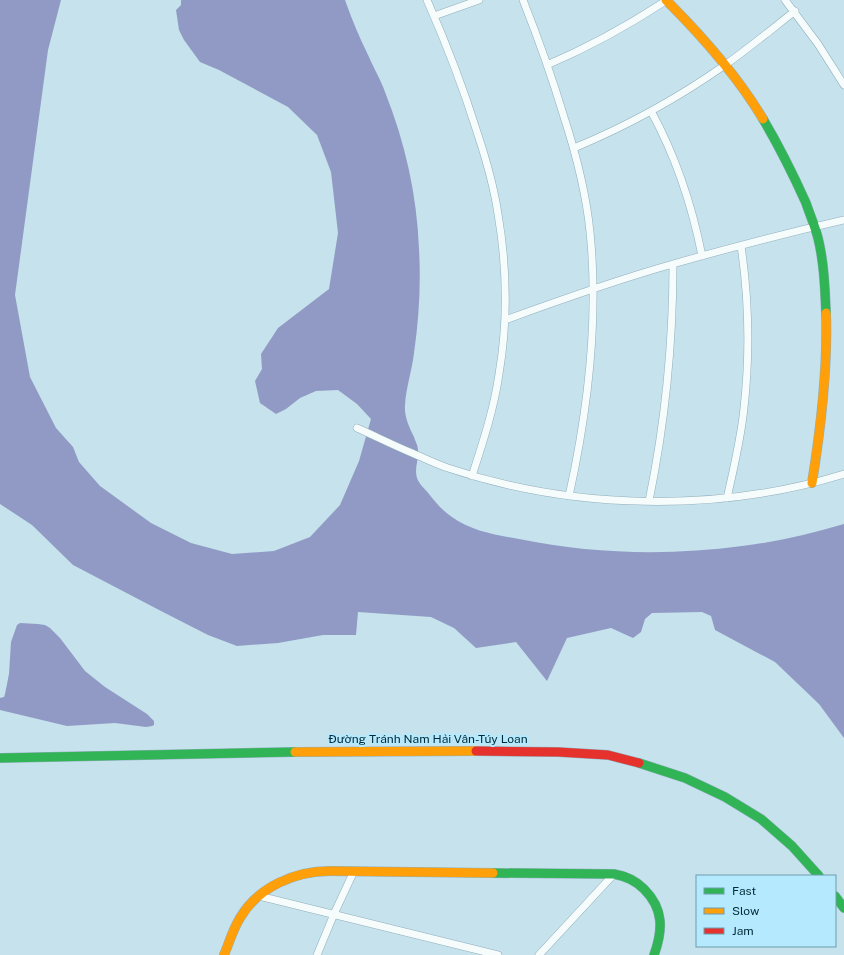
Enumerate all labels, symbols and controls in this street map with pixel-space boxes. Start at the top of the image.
street label: Đường Tránh Nam Hải Vân-Túy Loan [328,732,528,746]
legend [696,875,836,947]
text: Fast [732,884,757,898]
text: Slow [732,904,760,918]
text: Jam [732,924,754,938]

